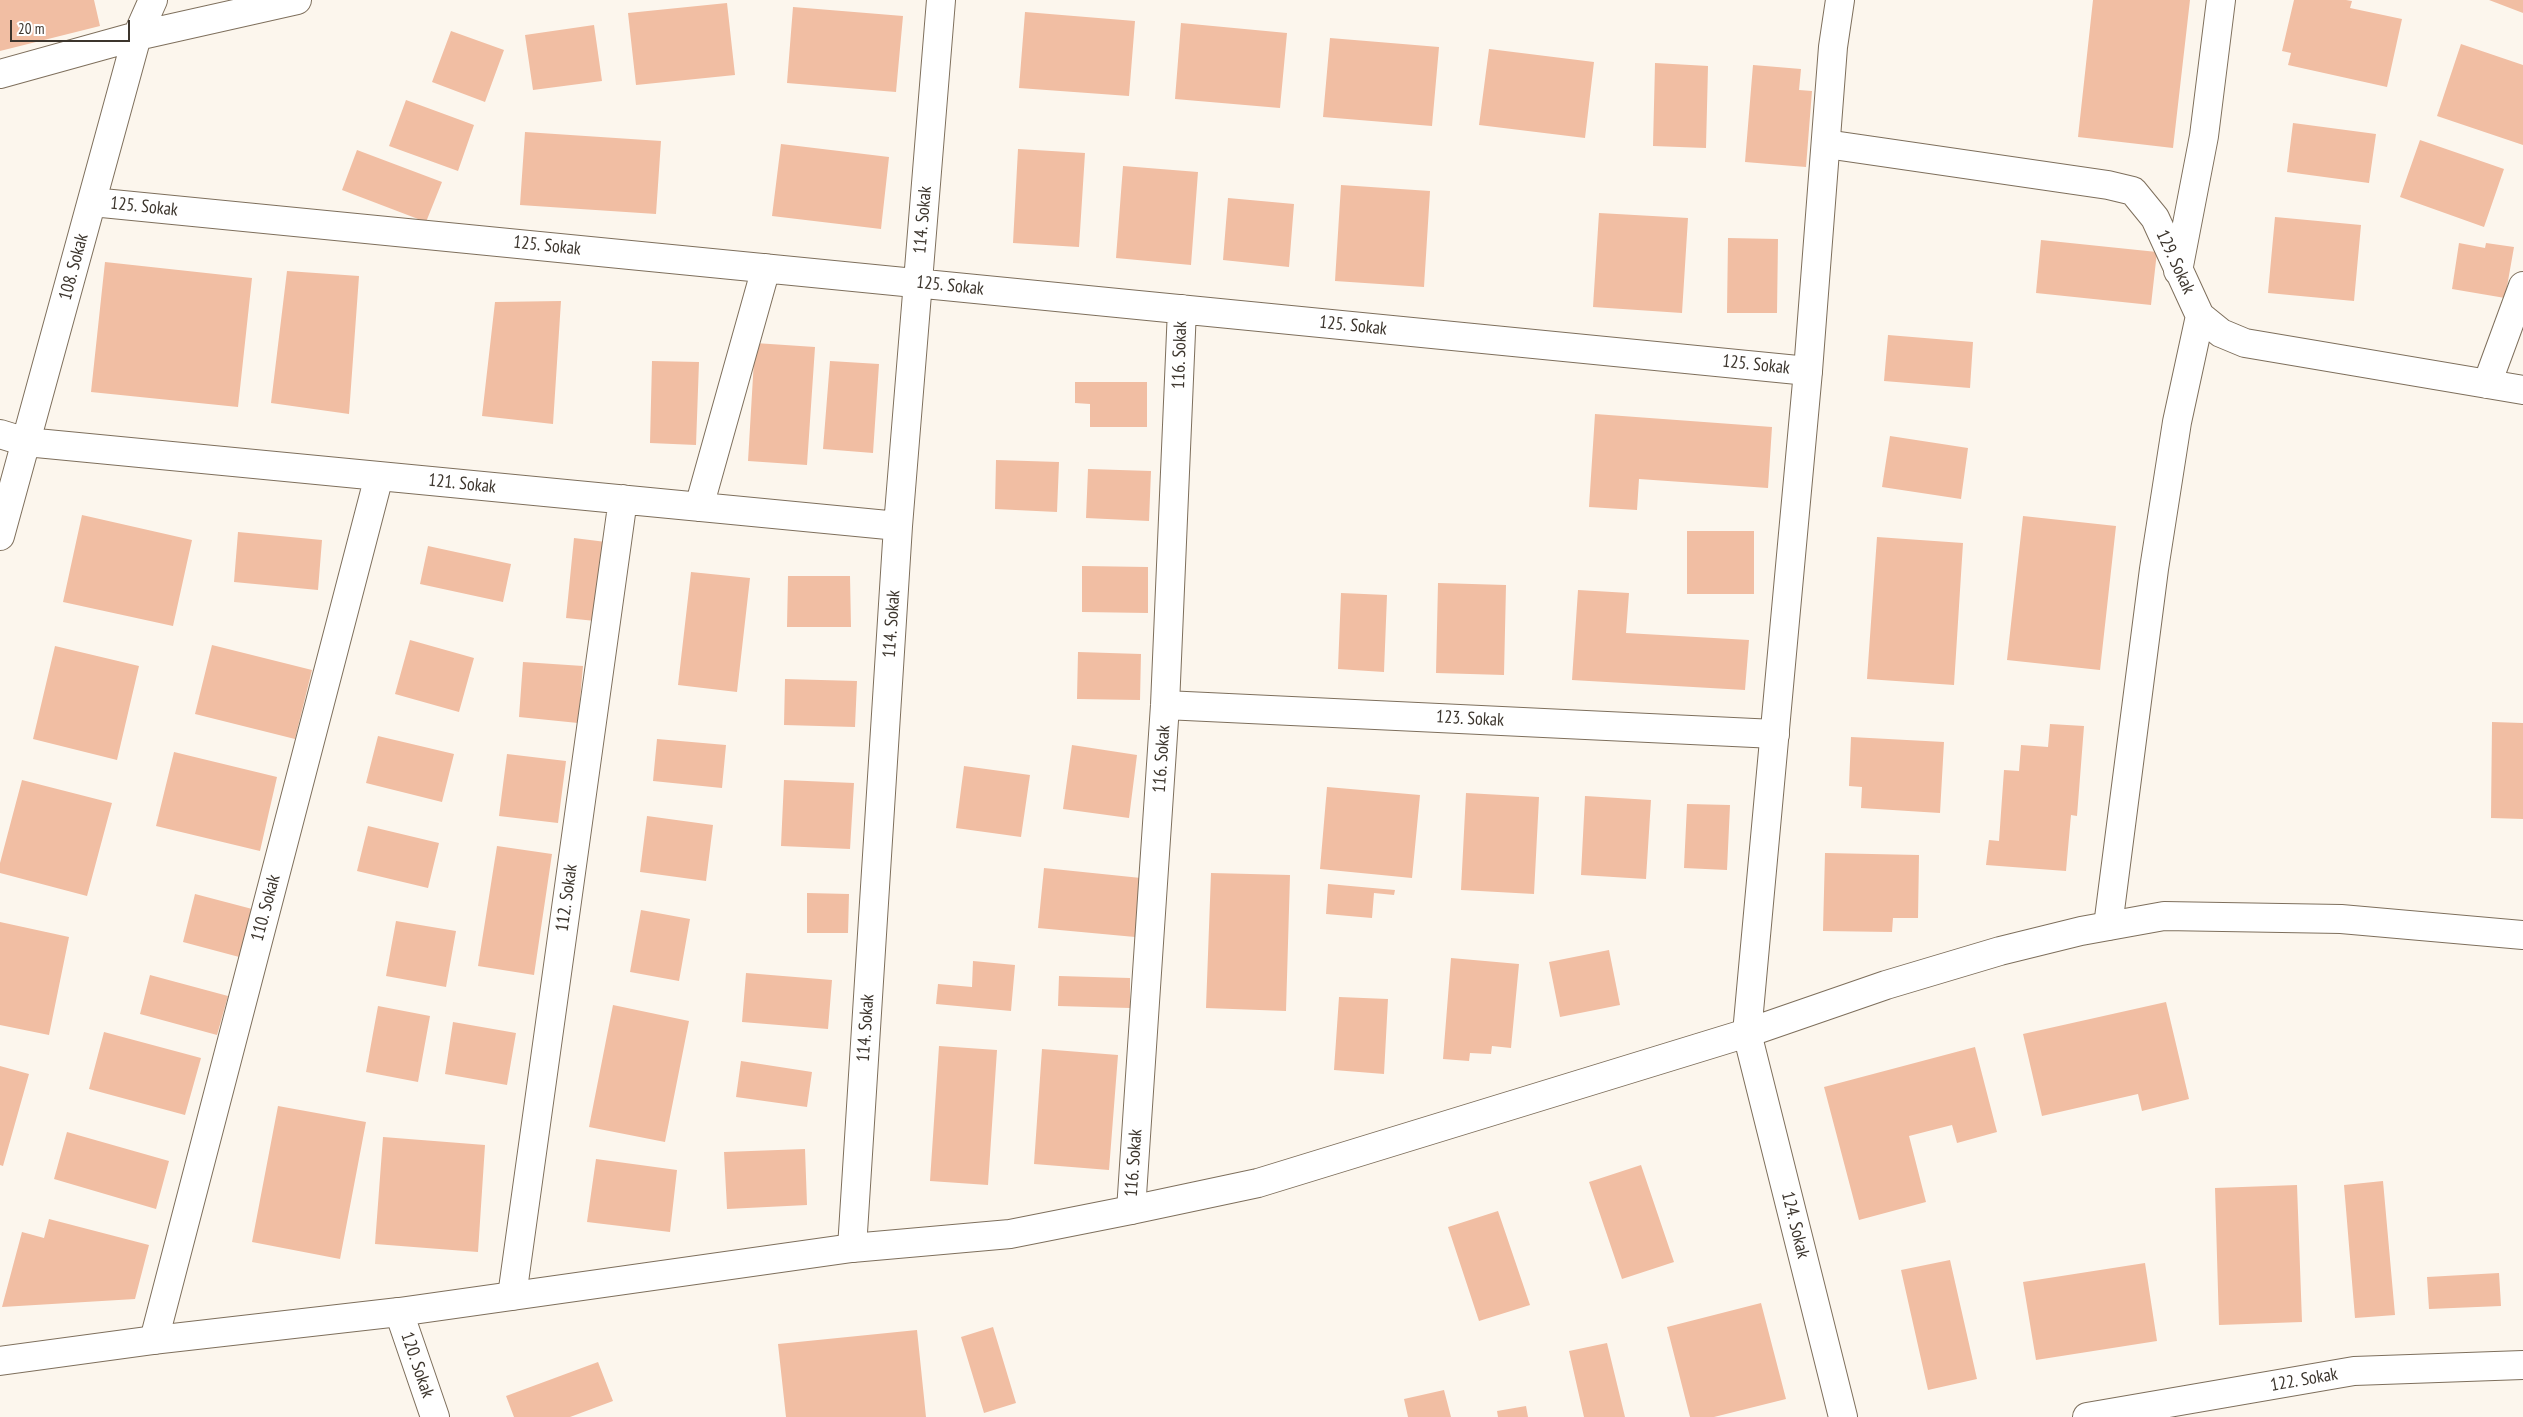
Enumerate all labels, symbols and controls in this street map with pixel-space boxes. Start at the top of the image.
scale bar [12,10,132,42]
text: 20 m [18,19,44,38]
street label: 114. Sokak [909,185,937,255]
street label: 125. Sokak [109,193,179,221]
street label: 129. Sokak [2151,227,2199,297]
street label: 108. Sokak [55,231,93,303]
street label: 125. Sokak [512,232,582,260]
street label: 125. Sokak [915,272,985,300]
street label: 125. Sokak [1318,312,1388,340]
street label: 116. Sokak [1168,321,1192,389]
street label: 125. Sokak [1721,351,1791,379]
street label: 121. Sokak [427,470,497,498]
street label: 114. Sokak [879,589,905,659]
street label: 123. Sokak [1435,706,1505,732]
street label: 116. Sokak [1149,724,1175,794]
street label: 112. Sokak [552,863,582,933]
street label: 110. Sokak [247,872,285,944]
street label: 114. Sokak [853,993,879,1063]
street label: 116. Sokak [1121,1128,1147,1198]
street label: 124. Sokak [1776,1189,1814,1261]
street label: 120. Sokak [396,1329,438,1401]
street label: 122. Sokak [2269,1363,2339,1397]

